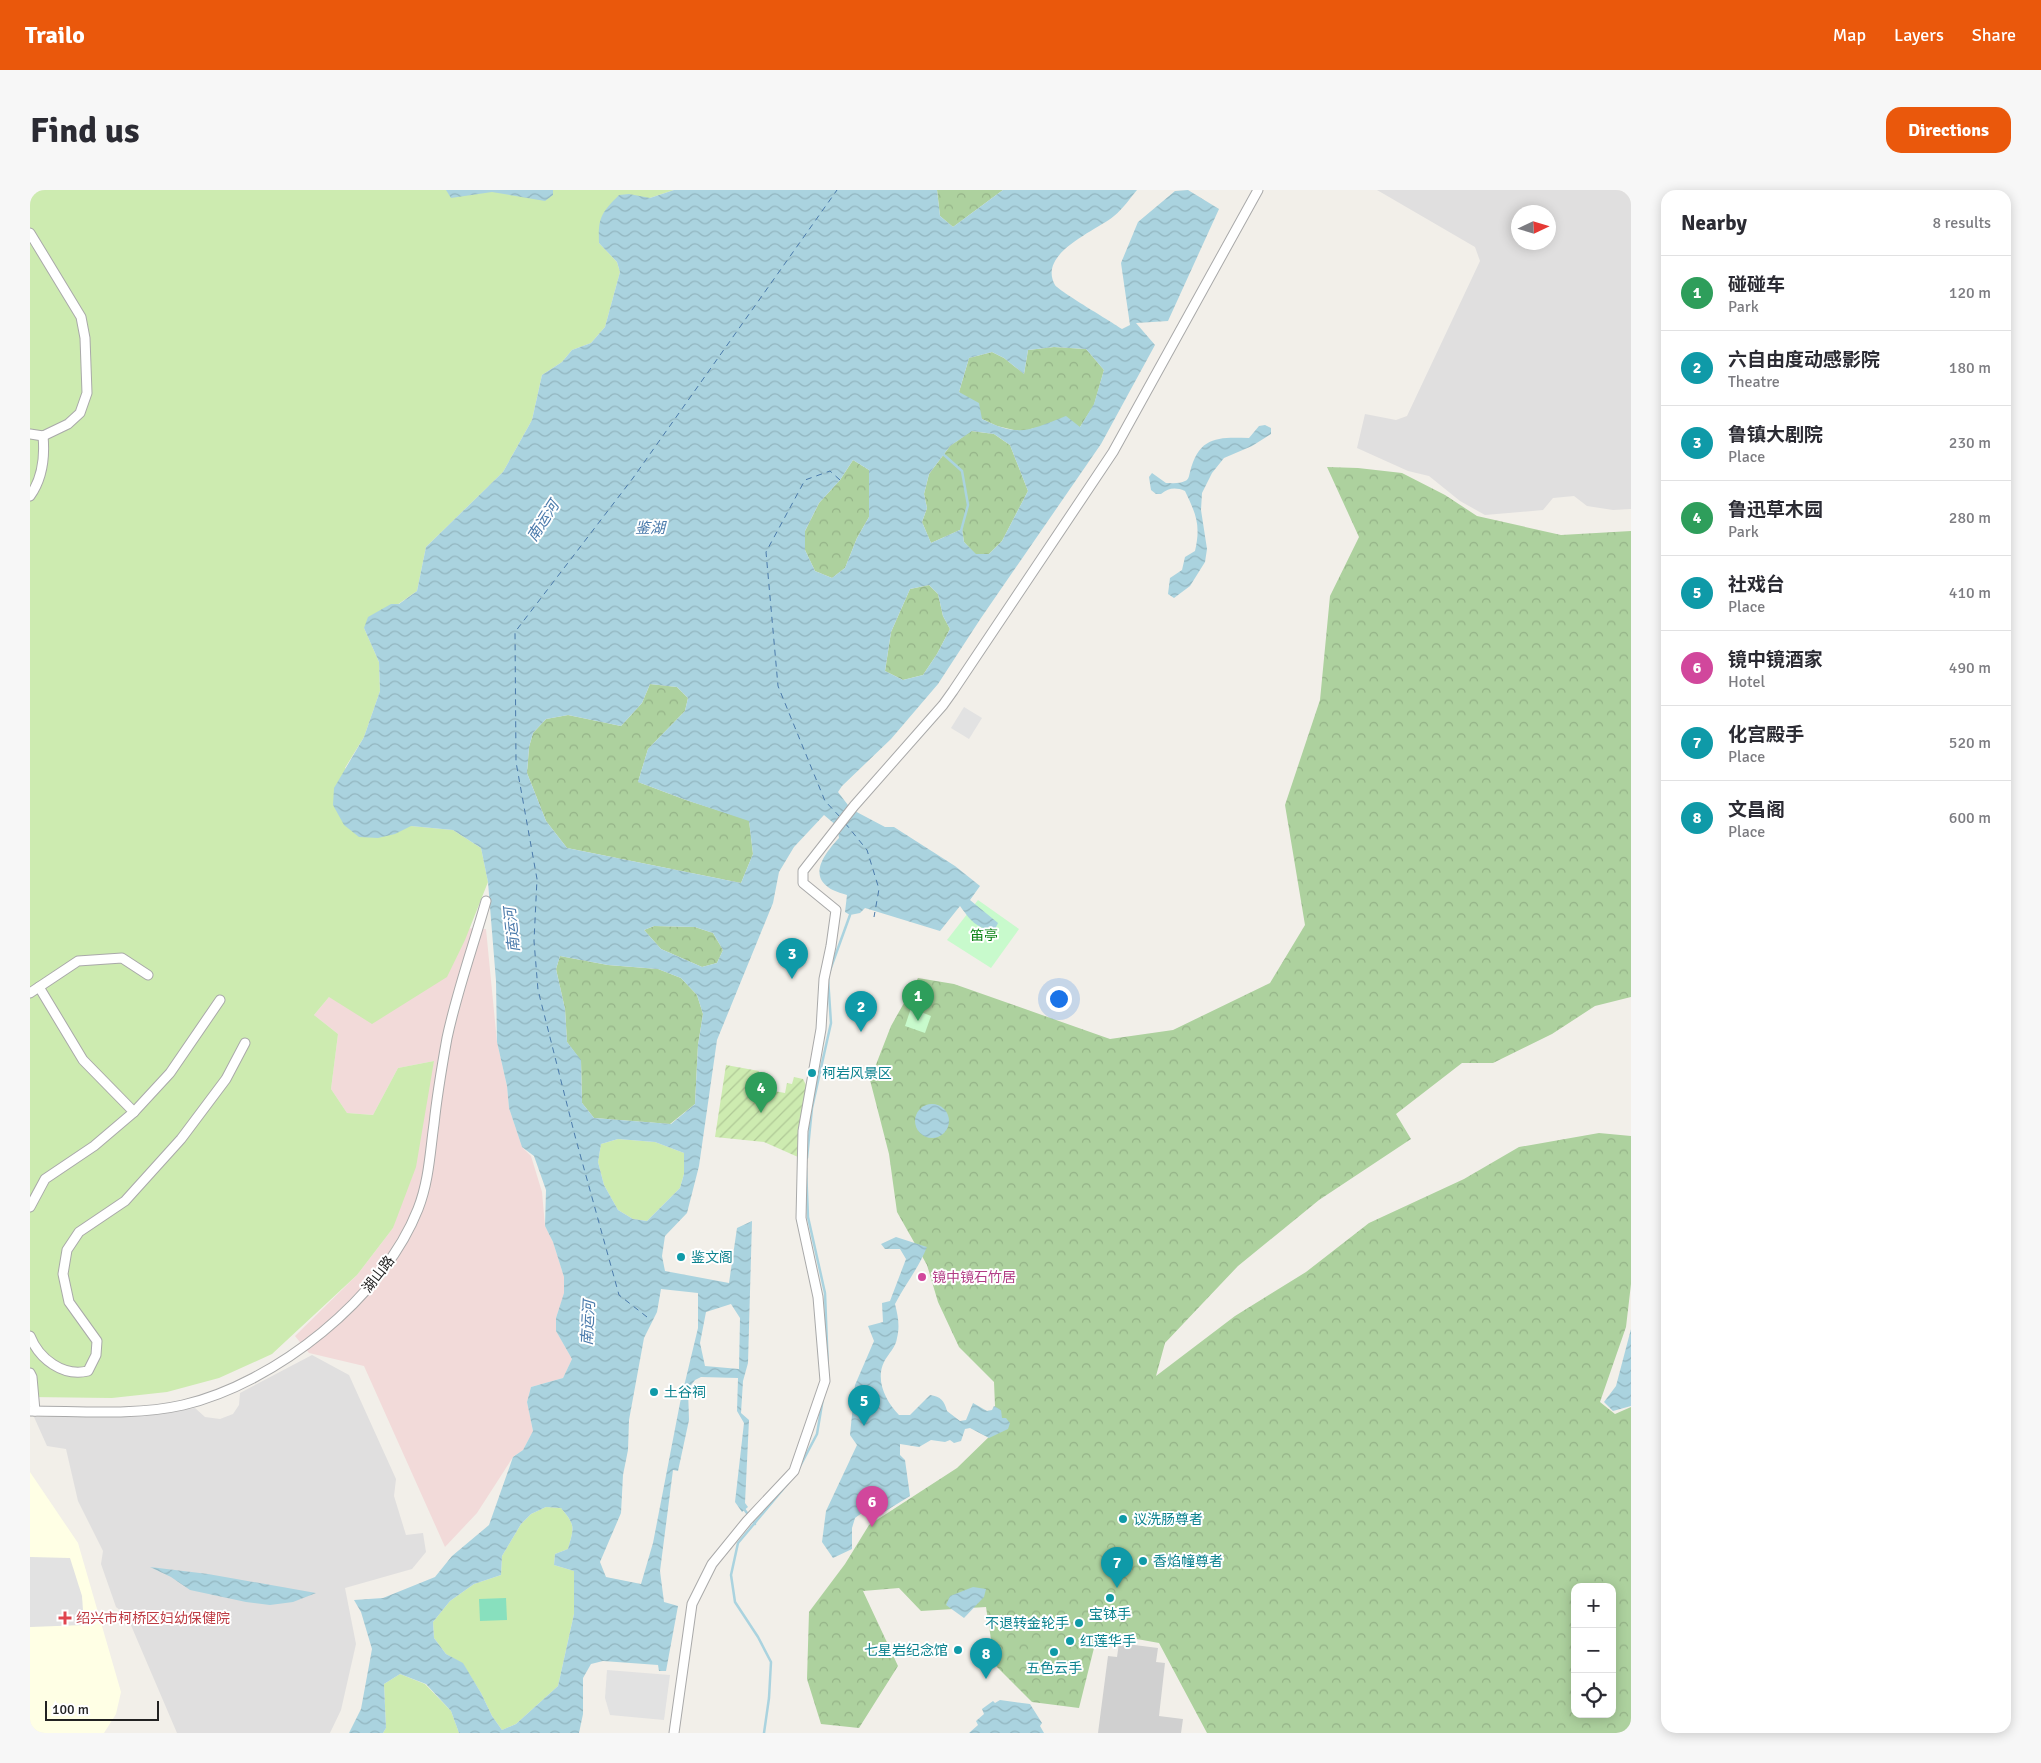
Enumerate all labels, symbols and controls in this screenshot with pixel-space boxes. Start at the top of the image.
text: Trailo [25,20,85,50]
text: Map [1833,24,1866,46]
text: Layers [1894,24,1944,46]
text: Share [1972,24,2016,46]
button: Directions [1886,107,2011,153]
text: Find us [30,109,140,152]
north arrow [1511,205,1556,250]
text: Nearby [1681,210,1747,236]
text: 8 results [1932,213,1991,233]
text: 碰碰车 [1728,273,1785,297]
text: 1 [1693,283,1701,303]
text: 120 m [1949,283,1991,303]
text: Park [1728,297,1759,317]
text: 六自由度动感影院 [1728,348,1880,372]
text: 2 [1693,358,1701,378]
text: 180 m [1949,358,1991,378]
text: Theatre [1728,372,1780,392]
text: 鲁镇大剧院 [1728,423,1823,447]
text: 3 [1693,433,1701,453]
text: 230 m [1949,433,1991,453]
text: Place [1728,447,1765,467]
water label: 南运河 [523,495,564,545]
text: 鲁迅草木园 [1728,498,1823,522]
text: 4 [1693,508,1701,528]
text: 280 m [1949,508,1991,528]
water label: 鉴湖 [635,519,667,537]
text: Park [1728,522,1759,542]
text: 社戏台 [1728,573,1785,597]
text: 5 [1693,583,1701,603]
text: 410 m [1949,583,1991,603]
text: Place [1728,597,1765,617]
text: 镜中镜酒家 [1728,648,1823,672]
text: 6 [1693,658,1701,678]
text: 490 m [1949,658,1991,678]
text: Hotel [1728,672,1765,692]
text: 化宫殿手 [1728,723,1804,747]
text: 7 [1693,733,1701,753]
text: 520 m [1949,733,1991,753]
text: Place [1728,747,1765,767]
text: 文昌阁 [1728,798,1785,822]
text: 8 [1693,808,1701,828]
text: 600 m [1949,808,1991,828]
text: Place [1728,822,1765,842]
water label: 南运河 [500,904,523,953]
park label: 笛亭 [970,927,998,944]
pin: 3 [776,938,808,979]
pin: 1 [902,980,934,1021]
your location [1046,986,1072,1012]
pin: 2 [845,991,877,1032]
place label: 柯岩风景区 [822,1065,892,1082]
marker: 柯岩风景区 [806,1067,818,1079]
pin: 4 [745,1072,777,1113]
place label: 鉴文阁 [691,1249,733,1266]
marker: 鉴文阁 [675,1251,687,1263]
street label: 湖山路 [359,1253,398,1296]
place label: 镜中镜石竹居 [932,1269,1016,1286]
marker: 镜中镜石竹居 [916,1271,928,1283]
water label: 南运河 [578,1297,598,1346]
place label: 土谷祠 [664,1384,706,1401]
pin: 5 [848,1385,880,1426]
marker: 土谷祠 [648,1386,660,1398]
pin: 6 [856,1486,888,1527]
place label: 议洗肠尊者 [1133,1511,1203,1528]
marker: 议洗肠尊者 [1117,1513,1129,1525]
pin: 7 [1101,1547,1133,1588]
place label: 香焰幢尊者 [1153,1553,1223,1570]
marker: 香焰幢尊者 [1137,1555,1149,1567]
map controls [1571,1583,1616,1718]
button: + [1571,1583,1616,1628]
marker: 宝钵手 [1104,1592,1116,1604]
place label: 宝钵手 [1089,1606,1131,1623]
place label: 绍兴市柯桥区妇幼保健院 [76,1610,230,1627]
marker: 绍兴市柯桥区妇幼保健院 [58,1611,72,1625]
place label: 不退转金轮手 [985,1615,1069,1632]
marker: 不退转金轮手 [1073,1617,1085,1629]
button: − [1571,1628,1616,1673]
place label: 红莲华手 [1080,1633,1136,1650]
marker: 红莲华手 [1064,1635,1076,1647]
pin: 8 [970,1638,1002,1679]
place label: 七星岩纪念馆 [864,1642,948,1659]
marker: 七星岩纪念馆 [952,1644,964,1656]
marker: 五色云手 [1048,1646,1060,1658]
place label: 五色云手 [1026,1660,1082,1677]
button: locate [1571,1673,1616,1718]
scale bar [45,1698,159,1721]
text: 100 m [52,1701,89,1718]

